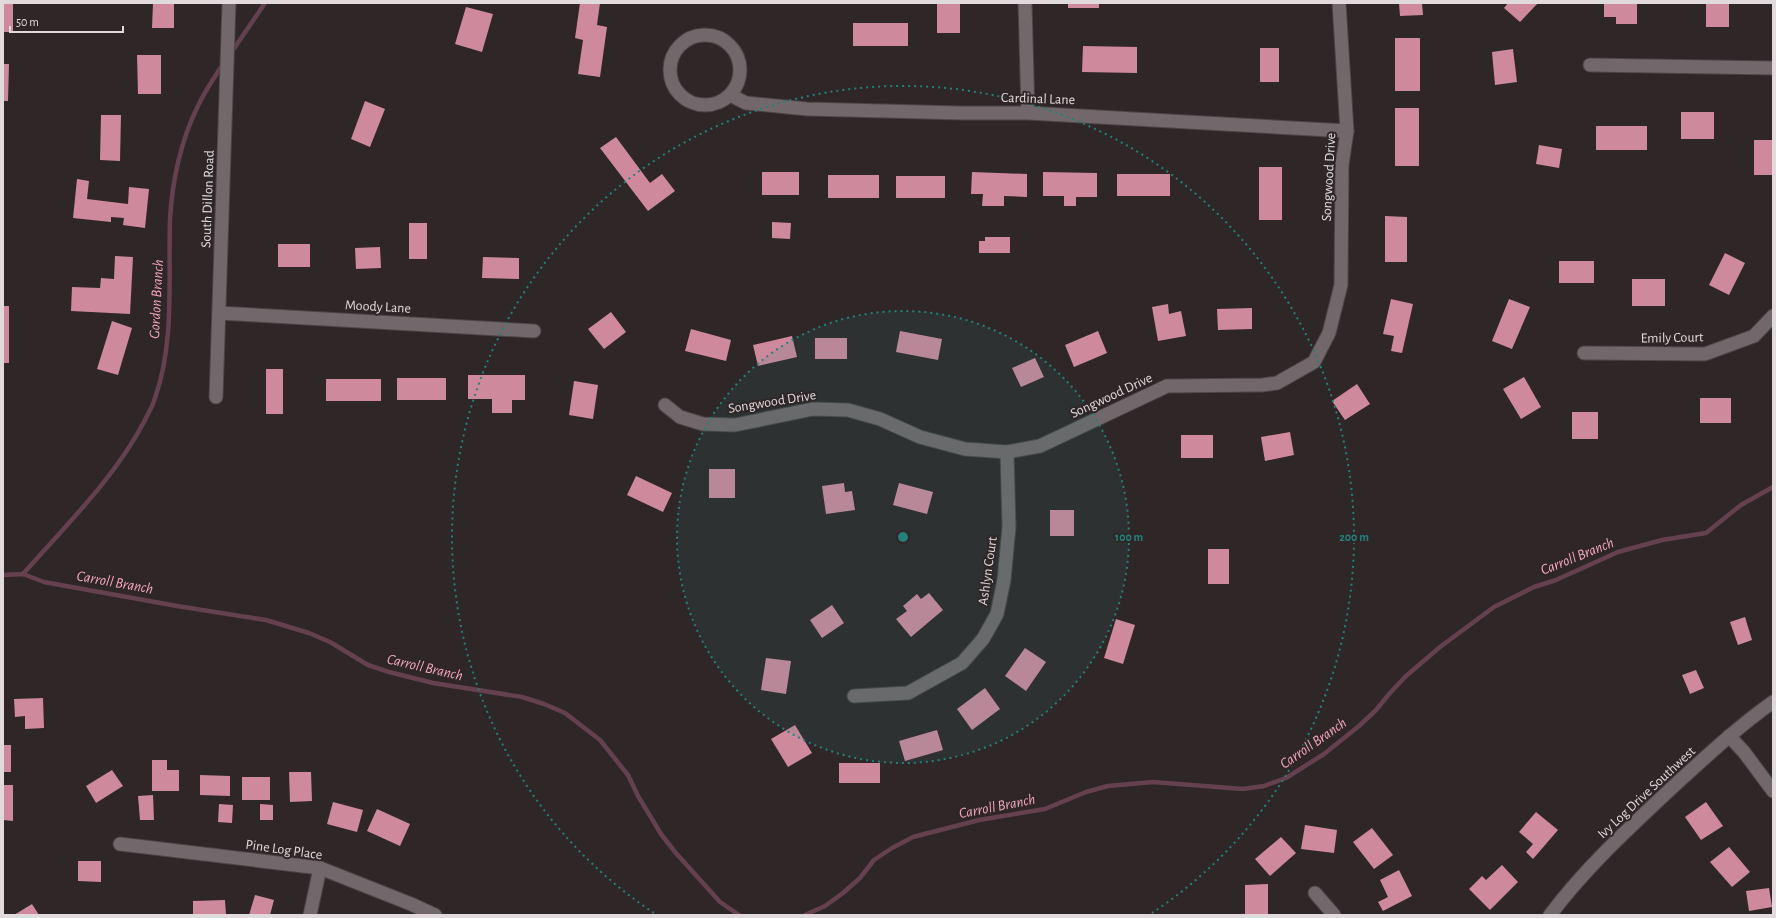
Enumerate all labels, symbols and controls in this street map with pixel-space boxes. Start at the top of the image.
scale bar [10,8,123,34]
text: 50 m [16,16,39,28]
street label: Cardinal Lane [1001,91,1075,107]
street label: Songwood Drive [1320,132,1338,222]
street label: South Dillon Road [199,150,217,248]
water label: Gordon Branch [147,259,166,339]
street label: Moody Lane [345,298,411,316]
street label: Emily Court [1641,330,1704,346]
street label: Songwood Drive [1068,371,1155,421]
street label: Songwood Drive [727,388,817,416]
centre of rings [896,530,910,544]
text: 100 m [1115,531,1143,543]
text: 200 m [1339,531,1369,543]
street label: Ashlyn Court [976,535,1000,606]
water label: Carroll Branch [1539,535,1616,578]
water label: Carroll Branch [76,568,154,597]
water label: Carroll Branch [386,651,464,683]
water label: Carroll Branch [1277,715,1349,772]
street label: Ivy Log Drive Southwest [1595,744,1699,841]
water label: Carroll Branch [958,792,1036,821]
street label: Pine Log Place [245,838,323,862]

